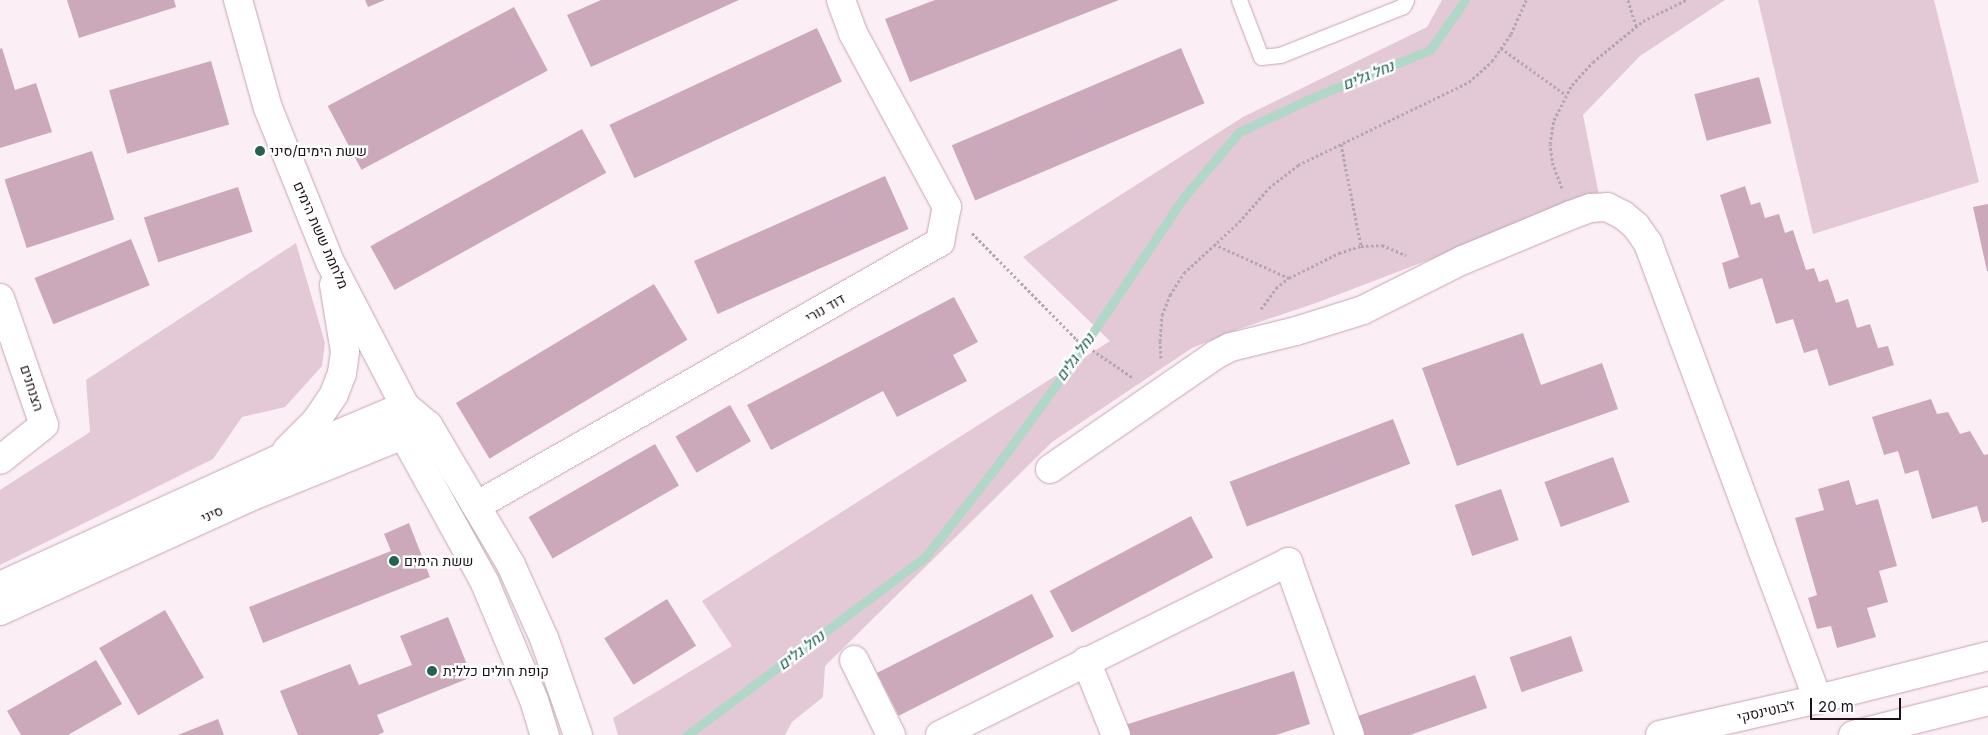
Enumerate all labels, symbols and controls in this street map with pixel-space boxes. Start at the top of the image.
water label: נחל גלים [1340,57,1396,93]
place label: ששת הימים/סיני [270,143,367,159]
marker: ששת הימים/סיני [254,145,266,157]
street label: מלחמת ששת הימים [290,179,352,291]
street label: דוד נורי [802,290,848,326]
water label: נחל גלים [1052,330,1098,384]
street label: הצנחנים [17,363,47,413]
street label: סיני [198,502,226,526]
place label: ששת הימים [404,553,473,569]
marker: ששת הימים [388,555,400,567]
water label: נחל גלים [774,627,828,673]
place label: קופת חולים כללית [443,663,549,679]
marker: קופת חולים כללית [425,664,439,678]
scale bar [1813,688,1904,720]
street label: ז׳בוטינסקי [1736,696,1796,726]
text: 20 m [1818,697,1854,716]

